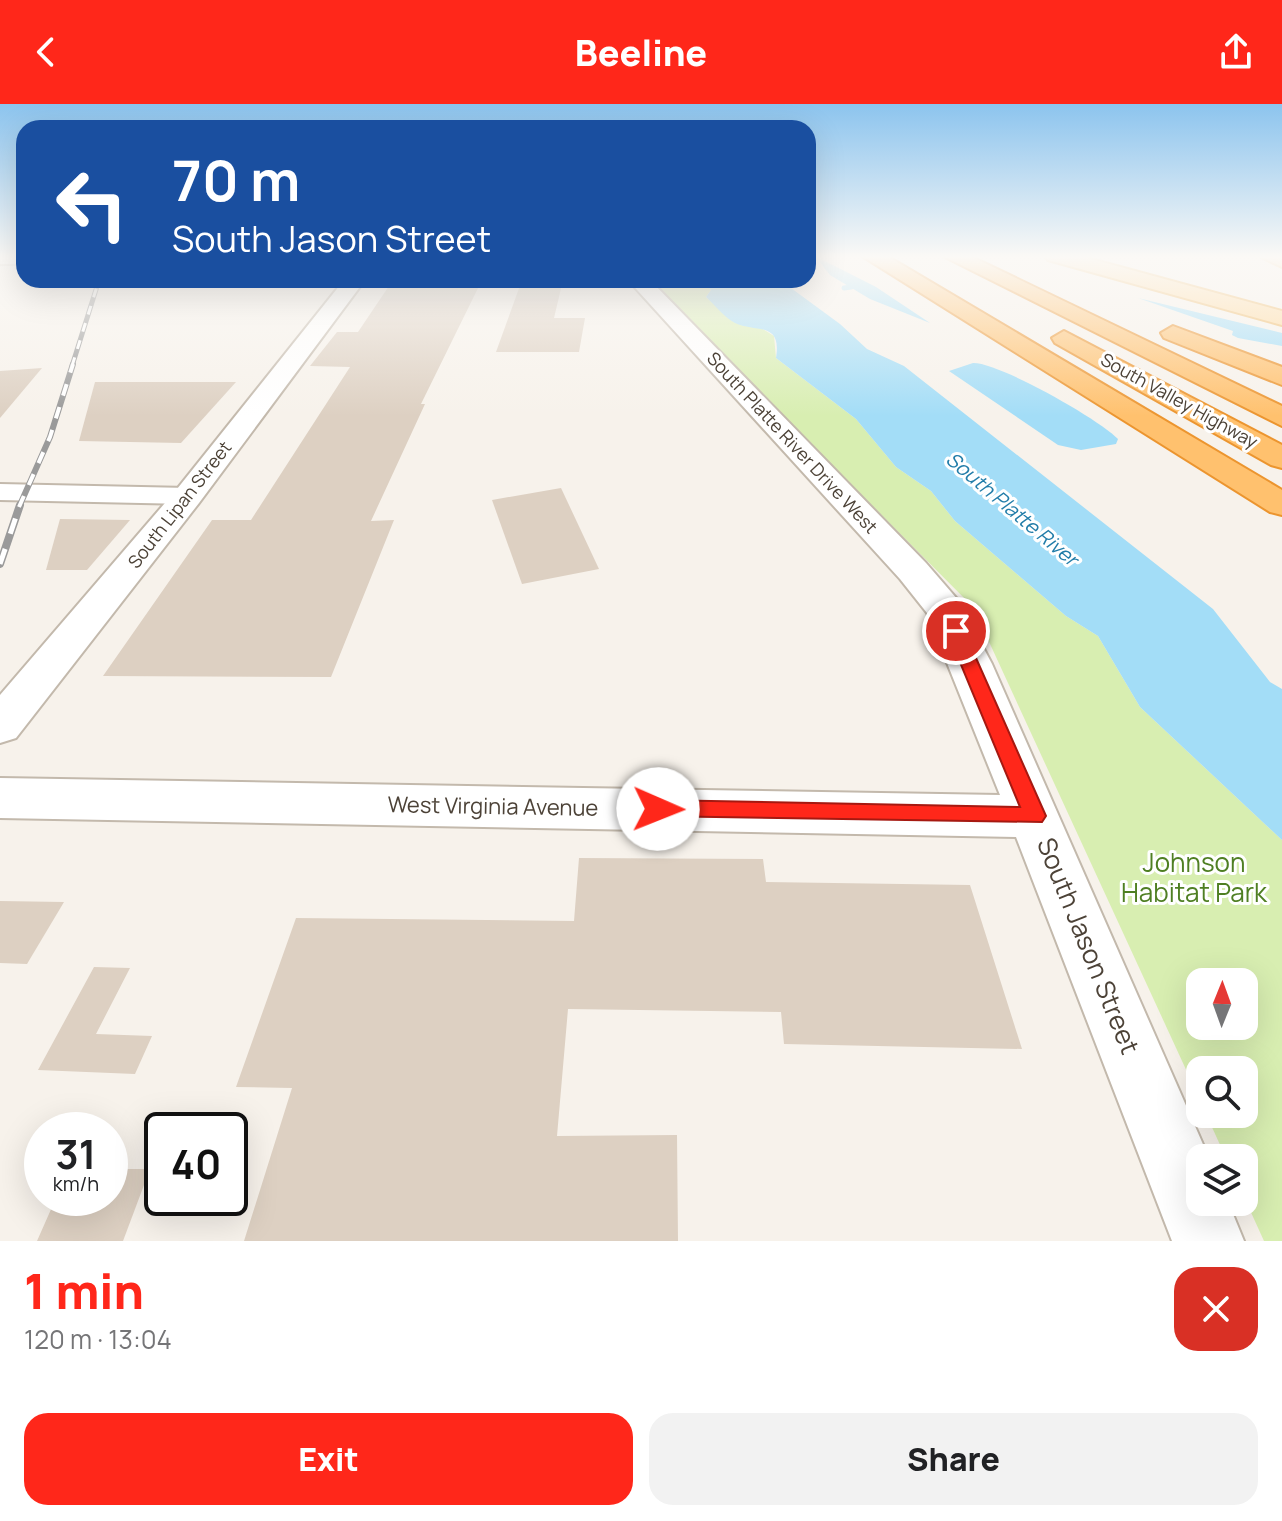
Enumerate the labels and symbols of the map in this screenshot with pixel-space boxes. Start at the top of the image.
street label: South Platte River Drive West [702,346,883,538]
street label: South Valley Highway [1097,347,1263,454]
street label: South Lipan Street [122,436,236,573]
water label: South Platte River [941,445,1086,574]
pin [922,597,990,665]
position arrow [616,767,700,851]
street label: West Virginia Avenue [387,789,599,823]
street label: South Jason Street [1029,832,1149,1059]
park label: Johnson Habitat Park [1121,844,1268,910]
north arrow [1186,968,1258,1040]
speed limit sign: 40 [144,1112,248,1216]

